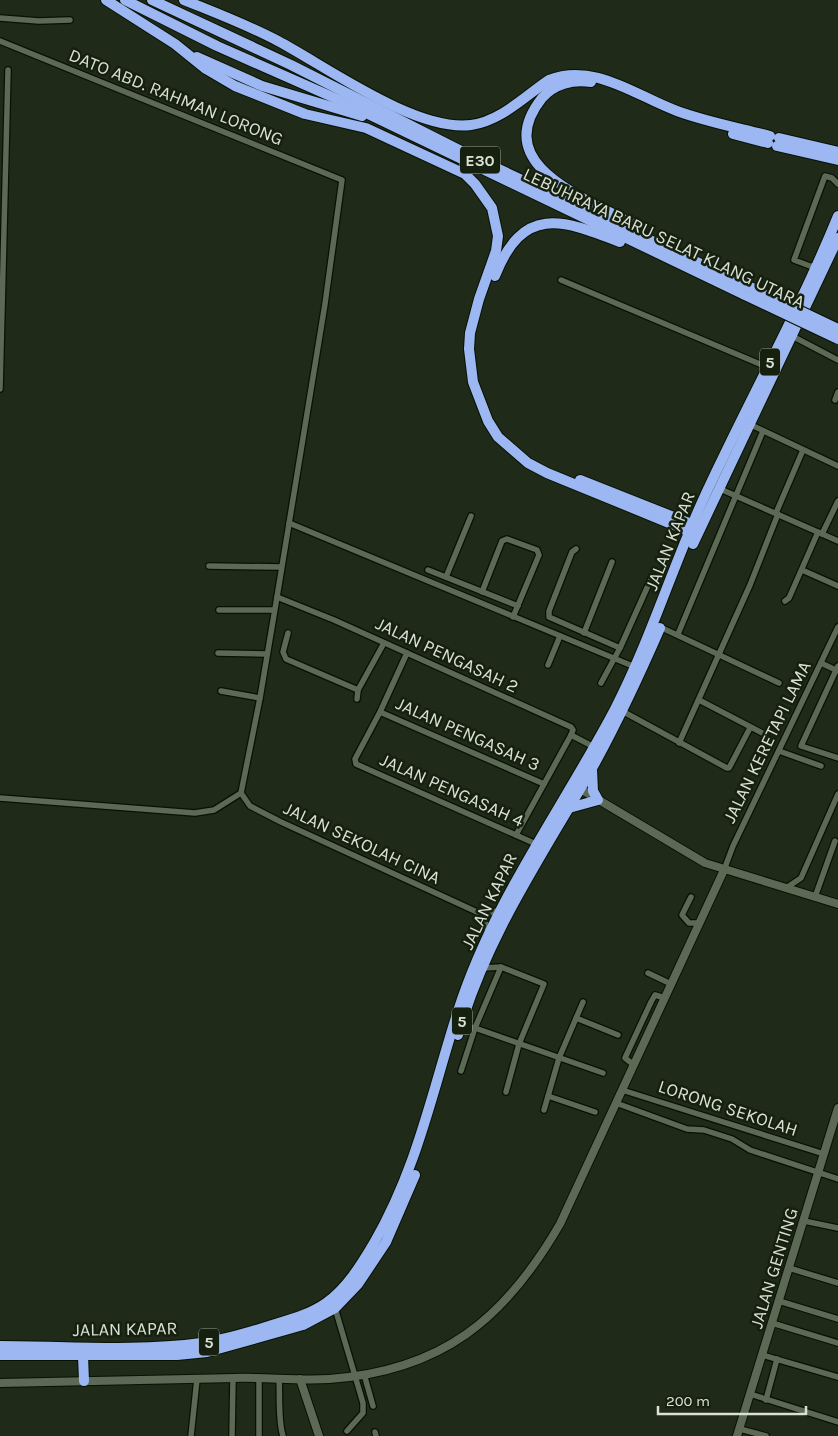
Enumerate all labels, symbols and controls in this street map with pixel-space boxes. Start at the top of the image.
street label: DATO ABD. RAHMAN LORONG [66,44,286,150]
road number: E30 [460,146,500,174]
street label: LEBUHRAYA BARU SELAT KLANG UTARA [520,163,808,313]
road number: 5 [760,348,780,376]
street label: JALAN KAPAR [640,488,700,594]
street label: JALAN PENGASAH 2 [372,612,522,698]
street label: JALAN KERETAPI LAMA [718,657,816,827]
street label: JALAN PENGASAH 3 [393,692,543,776]
street label: JALAN PENGASAH 4 [377,748,527,832]
street label: JALAN SEKOLAH CINA [280,797,444,889]
street label: JALAN KAPAR [456,849,522,953]
road number: 5 [452,1008,472,1034]
street label: LORONG SEKOLAH [656,1075,800,1141]
street label: JALAN GENTING [745,1205,803,1331]
street label: JALAN KAPAR [72,1317,178,1341]
road number: 5 [199,1328,219,1355]
scale bar [658,1384,806,1416]
text: 200 m [666,1392,710,1410]

